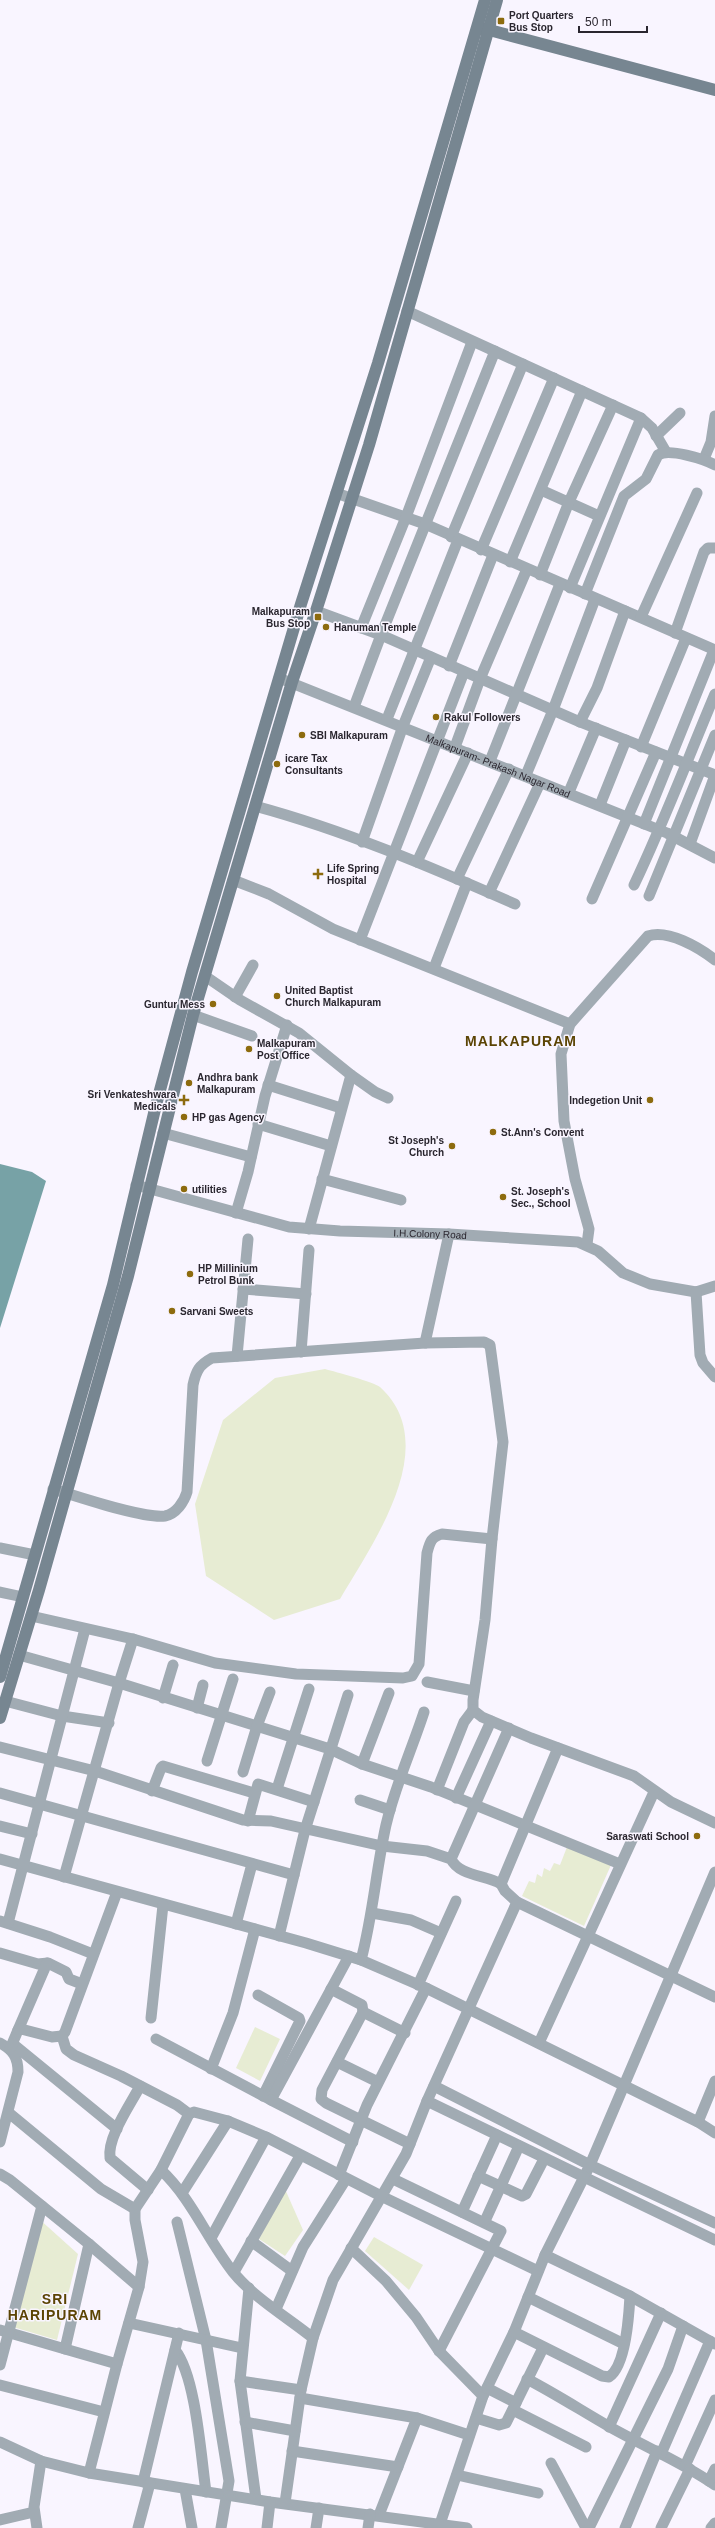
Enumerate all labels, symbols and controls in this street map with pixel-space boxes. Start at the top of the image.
scale bar [579,8,647,34]
place label: Port Quarters Bus Stop [509,10,574,33]
text: 50 m [585,15,612,29]
marker: Port Quarters Bus Stop [496,16,506,26]
place label: Malkapuram Bus Stop [252,606,310,629]
marker: Malkapuram Bus Stop [313,612,323,622]
marker: Hanuman Temple [321,622,331,632]
place label: Hanuman Temple [334,622,417,633]
marker: Rakul Followers [431,712,441,722]
place label: Rakul Followers [444,712,521,723]
marker: SBI Malkapuram [297,730,307,740]
place label: SBI Malkapuram [310,730,388,741]
street label: Malkapuram- Prakash Nagar Road [424,732,572,799]
place label: icare Tax Consultants [285,753,343,776]
marker: icare Tax Consultants [272,759,282,769]
place label: Life Spring Hospital [327,863,379,886]
marker: Life Spring Hospital [312,868,324,880]
place label: United Baptist Church Malkapuram [285,985,381,1008]
marker: United Baptist Church Malkapuram [272,991,282,1001]
place label: Guntur Mess [144,999,205,1010]
marker: Guntur Mess [208,999,218,1009]
district label: MALKAPURAM [465,1033,577,1049]
place label: Malkapuram Post Office [257,1038,315,1061]
marker: Malkapuram Post Office [244,1044,254,1054]
place label: Andhra bank Malkapuram [197,1072,259,1095]
marker: Andhra bank Malkapuram [184,1078,194,1088]
place label: Sri Venkateshwara Medicals [88,1089,176,1112]
marker: Sri Venkateshwara Medicals [179,1095,189,1105]
place label: Indegetion Unit [569,1095,643,1106]
marker: Indegetion Unit [645,1095,655,1105]
marker: HP gas Agency [179,1112,189,1122]
place label: HP gas Agency [192,1112,265,1123]
marker: St.Ann's Convent [488,1127,498,1137]
place label: St.Ann's Convent [501,1127,585,1138]
place label: St Joseph's Church [388,1135,444,1158]
marker: St Joseph's Church [447,1141,457,1151]
marker: utilities [179,1184,189,1194]
place label: utilities [192,1184,227,1195]
place label: St. Joseph's Sec., School [511,1186,571,1209]
marker: St. Joseph's Sec., School [498,1192,508,1202]
street label: I.H.Colony Road [393,1227,467,1241]
place label: HP Millinium Petrol Bunk [198,1263,258,1286]
marker: HP Millinium Petrol Bunk [185,1269,195,1279]
marker: Sarvani Sweets [167,1306,177,1316]
place label: Sarvani Sweets [180,1306,254,1317]
place label: Saraswati School [606,1831,689,1842]
marker: Saraswati School [692,1831,702,1841]
district label: SRI HARIPURAM [8,2291,102,2323]

